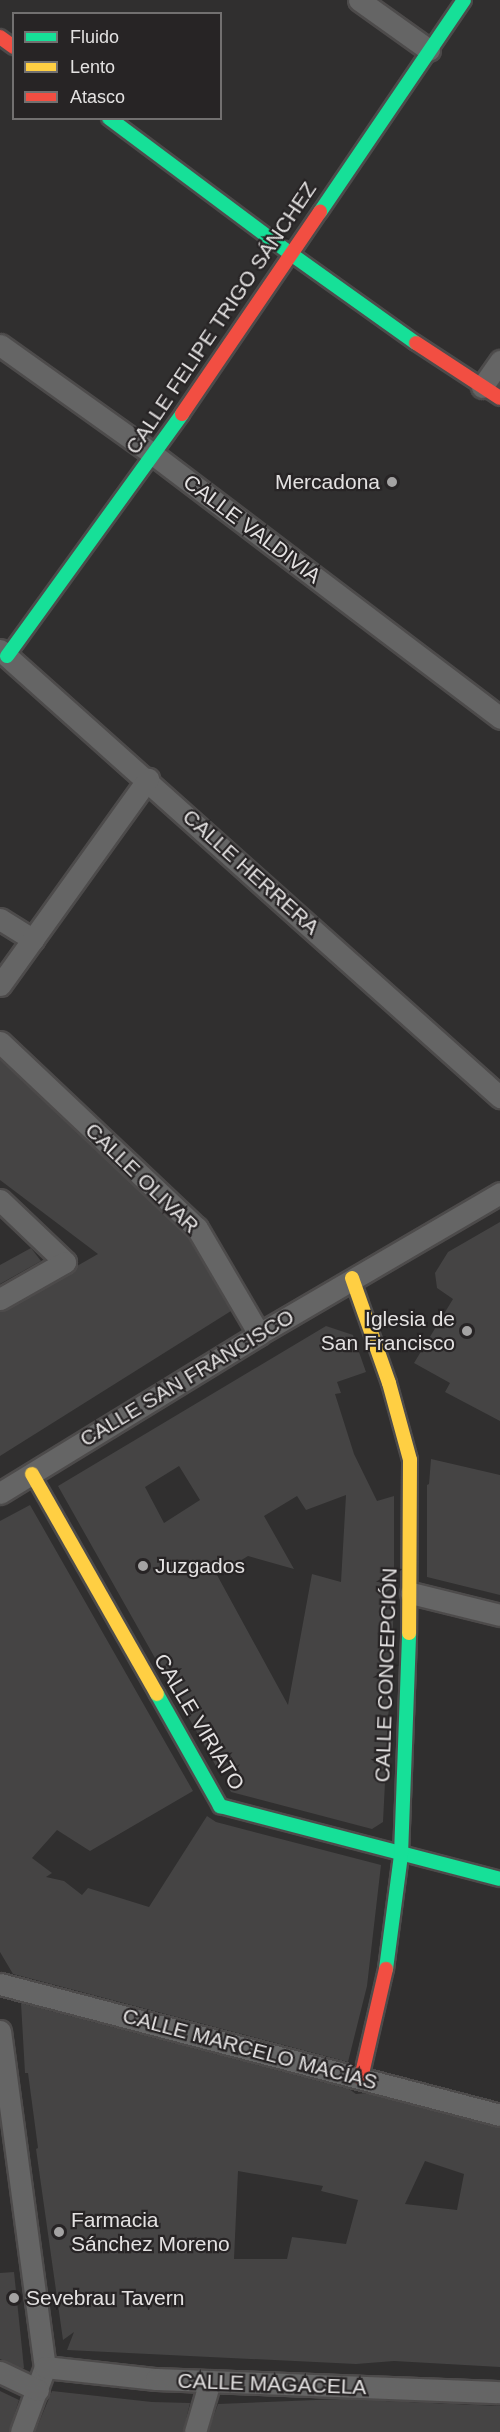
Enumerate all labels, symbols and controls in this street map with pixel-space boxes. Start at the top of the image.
legend [12,12,222,120]
text: Fluido [70,27,119,47]
text: Lento [70,57,115,77]
text: Atasco [70,87,125,107]
street label: CALLE FELIPE TRIGO SÁNCHEZ [120,177,322,459]
street label: CALLE VALDIVIA [178,469,326,589]
place label: Mercadona [275,469,380,495]
marker: Mercadona [385,475,399,489]
street label: CALLE HERRERA [178,804,324,940]
street label: CALLE OLIVAR [80,1118,204,1238]
street label: CALLE SAN FRANCISCO [75,1304,299,1452]
place label: Iglesia de San Francisco [321,1306,455,1356]
marker: Iglesia de San Francisco [460,1324,474,1338]
place label: Juzgados [155,1553,245,1579]
marker: Juzgados [136,1559,150,1573]
street label: CALLE CONCEPCIÓN [370,1567,402,1783]
street label: CALLE VIRIATO [148,1649,250,1795]
street label: CALLE MARCELO MACÍAS [120,2003,380,2095]
place label: Farmacia Sánchez Moreno [71,2207,230,2257]
marker: Farmacia Sánchez Moreno [52,2225,66,2239]
place label: Sevebrau Tavern [26,2285,185,2311]
marker: Sevebrau Tavern [7,2291,21,2305]
street label: CALLE MAGACELA [177,2368,367,2400]

